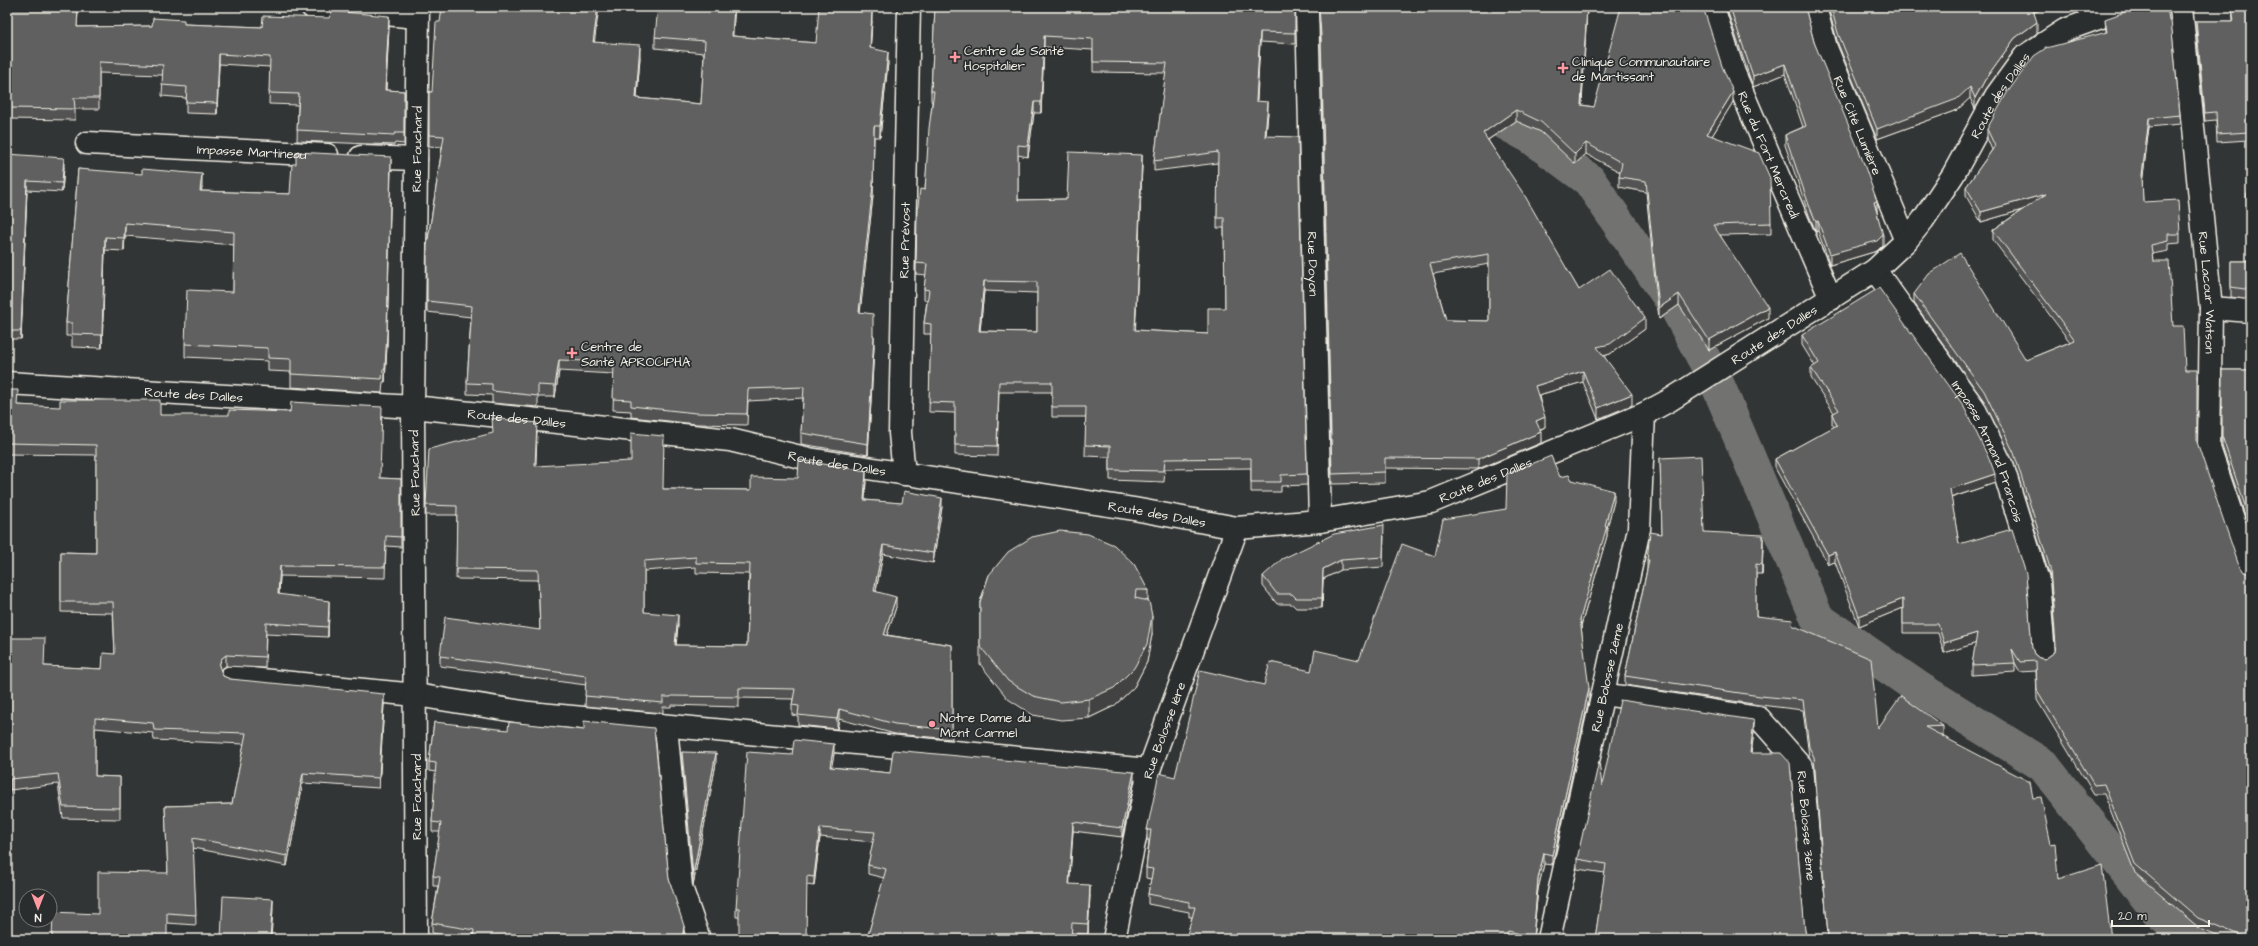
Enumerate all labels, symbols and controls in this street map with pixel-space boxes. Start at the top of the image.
place label: Centre de Santé Hospitalier [964,42,1064,75]
street label: Route des Dalles [1967,49,2035,142]
marker: Centre de Santé Hospitalier [949,51,961,63]
place label: Clinique Communautaire de Martissant [1572,53,1710,86]
marker: Clinique Communautaire de Martissant [1557,62,1569,74]
street label: Rue Cité Lumière [1828,73,1886,178]
street label: Rue du Fort Mercredi [1733,89,1803,221]
street label: Rue Fouchard [408,105,427,192]
street label: Impasse Martineau [196,141,307,164]
street label: Rue Prévost [895,201,915,279]
street label: Rue Doyon [1303,231,1322,297]
street label: Rue Lacour Watson [2193,231,2219,355]
street label: Route des Dalles [1728,301,1821,369]
place label: Centre de Santé APROCIPHA [581,338,691,371]
marker: Centre de Santé APROCIPHA [566,347,578,359]
street label: Impasse Armand Francois [1947,377,2027,525]
street label: Route des Dalles [144,383,244,407]
street label: Route des Dalles [466,405,567,433]
street label: Rue Fouchard [405,429,425,516]
street label: Route des Dalles [786,446,888,481]
street label: Route des Dalles [1437,453,1535,508]
street label: Route des Dalles [1107,497,1208,532]
street label: Rue Bolosse 2ème [1587,621,1628,734]
street label: Rue Bolosse 1ère [1139,679,1190,781]
place label: Notre Dame du Mont Carmel [940,709,1031,742]
marker: Notre Dame du Mont Carmel [927,719,937,729]
street label: Rue Fouchard [408,754,426,840]
street label: Rue Bolosse 3ème [1792,770,1820,882]
north arrow [18,888,58,928]
scale bar [2112,902,2209,928]
text: 20 m [2118,908,2147,925]
text: N [34,910,41,925]

